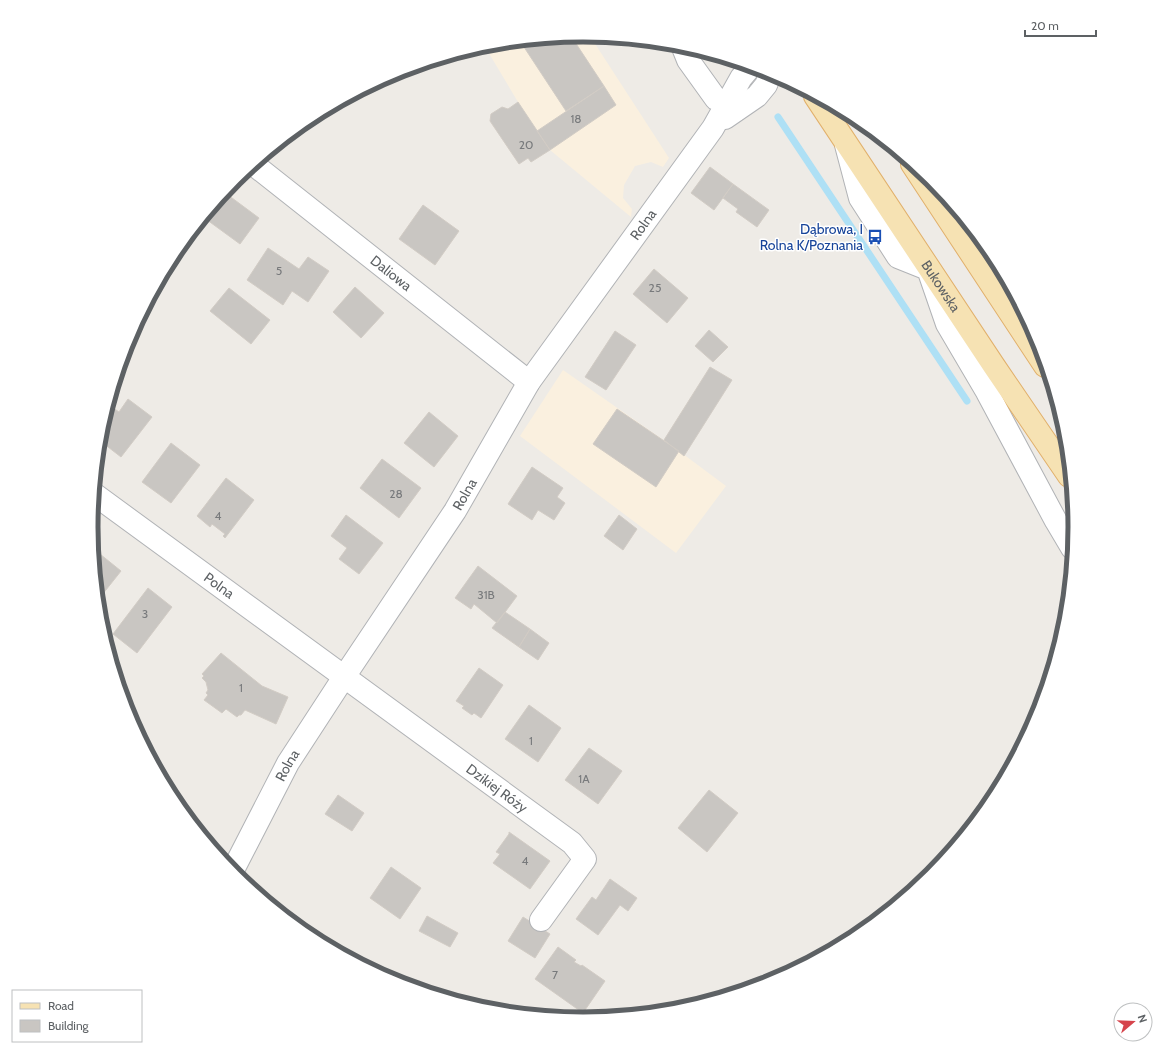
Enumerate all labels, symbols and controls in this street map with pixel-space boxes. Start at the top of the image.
scale bar [1025,12,1096,38]
text: 20 m [1031,18,1059,33]
house number: 18 [570,111,582,126]
house number: 20 [519,137,533,152]
street label: Rolna [626,205,660,244]
place label: Dąbrowa, I Rolna K/Poznania [760,220,863,254]
bus stop icon: Dąbrowa, I Rolna K/Poznania [866,228,884,246]
street label: Daliowa [367,251,416,295]
street label: Bukowska [917,257,965,315]
house number: 5 [276,263,282,278]
house number: 25 [649,280,661,295]
street label: Rolna [448,475,481,514]
house number: 28 [389,486,403,501]
house number: 4 [215,508,222,523]
street label: Polna [200,568,238,603]
house number: 31B [477,587,495,602]
house number: 3 [142,606,148,621]
house number: 1 [239,680,243,695]
house number: 1 [529,733,533,748]
street label: Rolna [271,746,304,784]
street label: Dzikiej Róży [463,760,531,817]
house number: 1A [578,771,590,786]
house number: 4 [522,853,529,868]
house number: 7 [552,967,558,982]
legend [12,990,142,1042]
text: Road [48,998,74,1013]
north arrow [1113,1002,1153,1042]
text: N [1135,1013,1150,1025]
text: Building [48,1018,90,1033]

